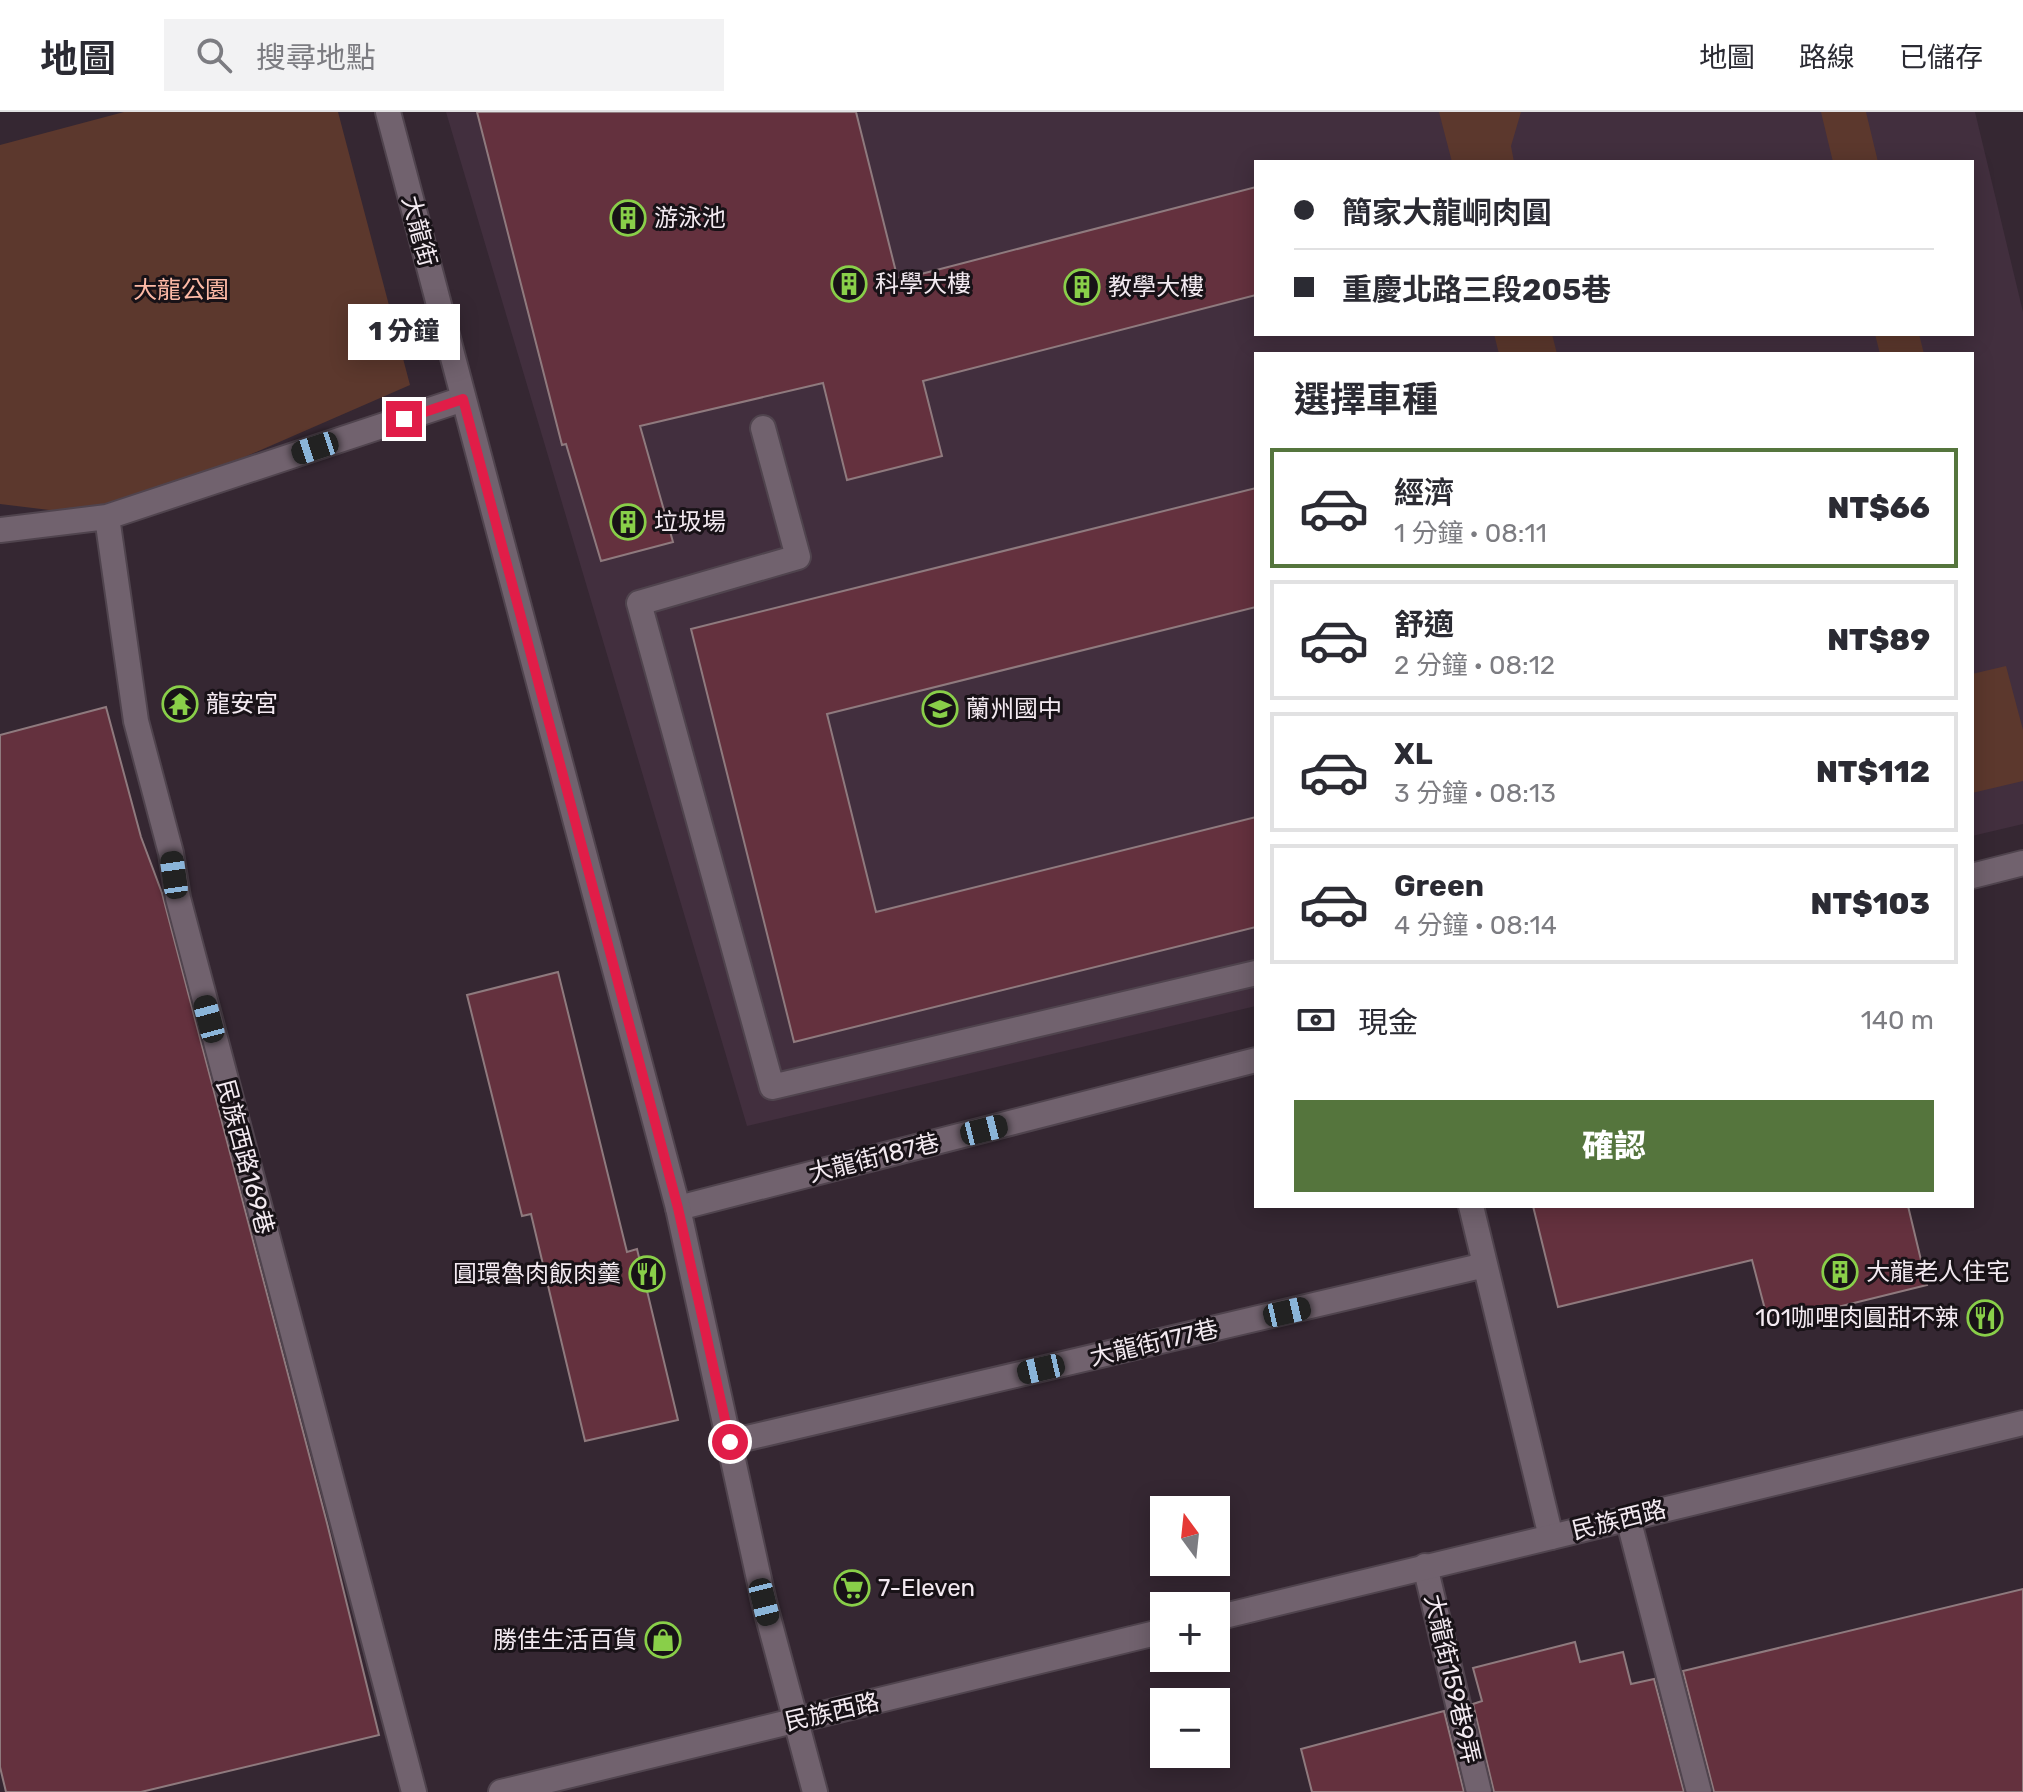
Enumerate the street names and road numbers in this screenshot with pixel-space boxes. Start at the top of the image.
street label: 大龍街 [396,193,442,269]
street label: 民族西路169巷 [211,1077,279,1237]
street label: 大龍街187巷 [806,1128,942,1188]
street label: 大龍街177巷 [1087,1315,1221,1371]
street label: 民族西路 [1569,1495,1669,1545]
street label: 大龍街159巷9弄 [1419,1592,1485,1766]
street label: 民族西路 [782,1688,882,1736]

